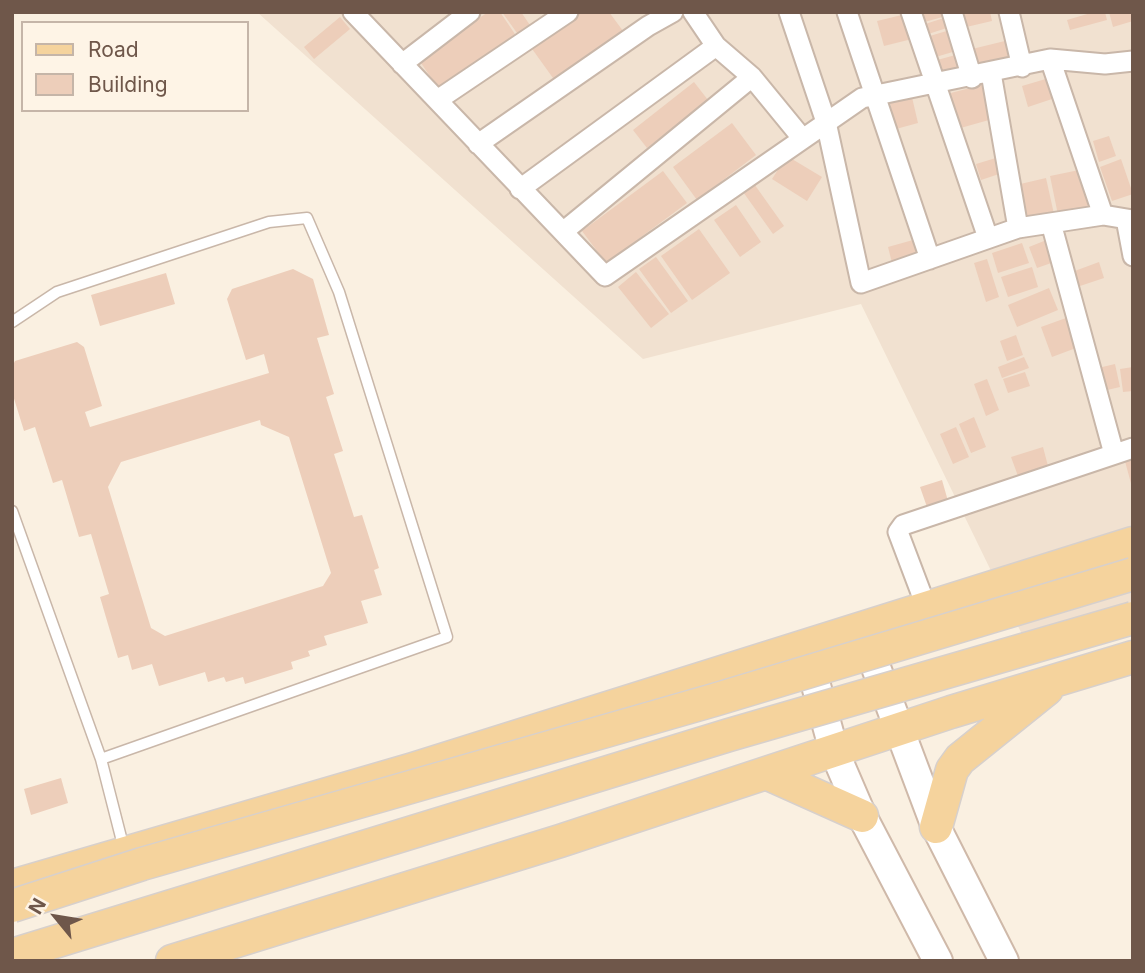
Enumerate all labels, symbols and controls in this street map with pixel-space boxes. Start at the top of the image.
legend [21,21,248,112]
text: Road [88,37,139,62]
text: Building [88,72,168,97]
north arrow [21,882,91,952]
text: N [24,894,51,918]

